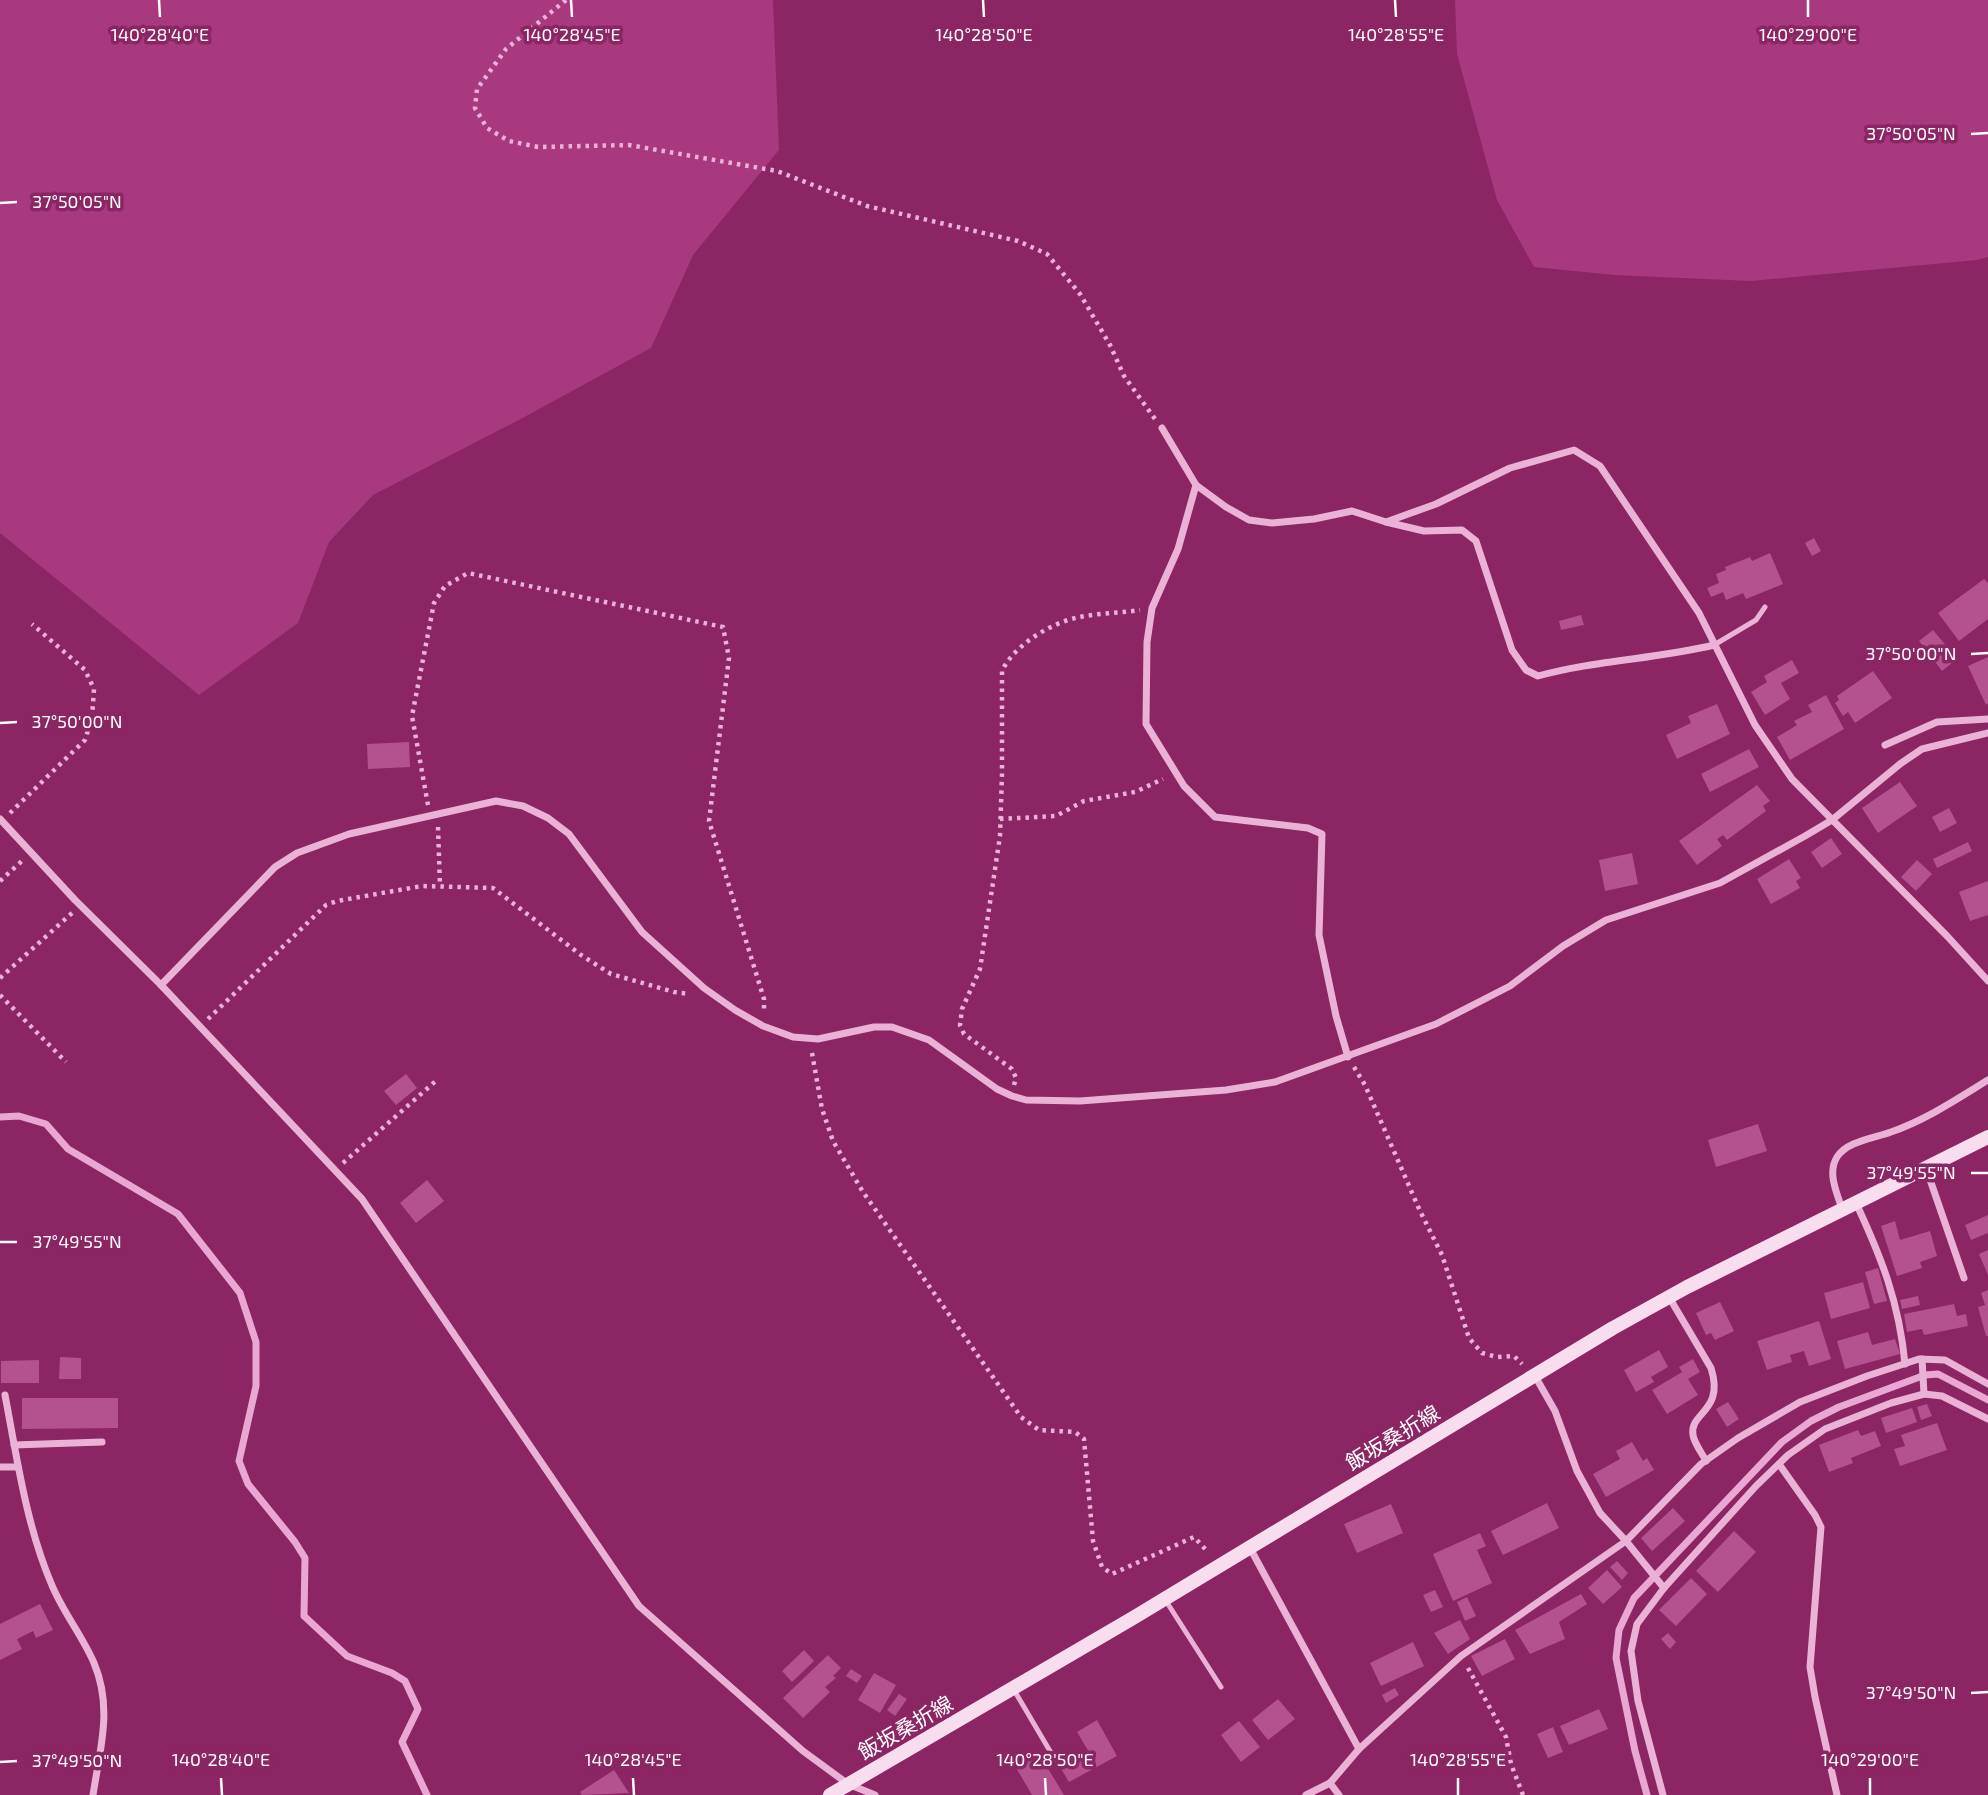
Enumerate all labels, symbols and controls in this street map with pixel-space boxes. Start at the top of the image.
text: 140°28'40"E [111,23,209,45]
text: 140°28'45"E [523,23,621,45]
text: 140°28'50"E [935,23,1033,45]
text: 140°28'55"E [1348,23,1444,45]
text: 140°29'00"E [1759,23,1857,45]
text: 37°50'05"N [1866,122,1956,144]
text: 37°50'05"N [32,190,122,212]
text: 37°50'00"N [1866,642,1956,664]
text: 37°50'00"N [32,710,122,732]
text: 37°49'55"N [1866,1161,1956,1183]
text: 37°49'55"N [32,1230,122,1252]
street label: 飯坂桑折線 [1341,1399,1443,1475]
text: 37°49'50"N [1866,1681,1956,1703]
street label: 飯坂桑折線 [853,1690,957,1764]
text: 140°28'40"E [172,1748,270,1770]
text: 140°28'45"E [584,1748,682,1770]
text: 140°28'50"E [996,1748,1094,1770]
text: 140°28'55"E [1410,1748,1506,1770]
text: 140°29'00"E [1821,1748,1919,1770]
text: 37°49'50"N [32,1749,122,1771]

